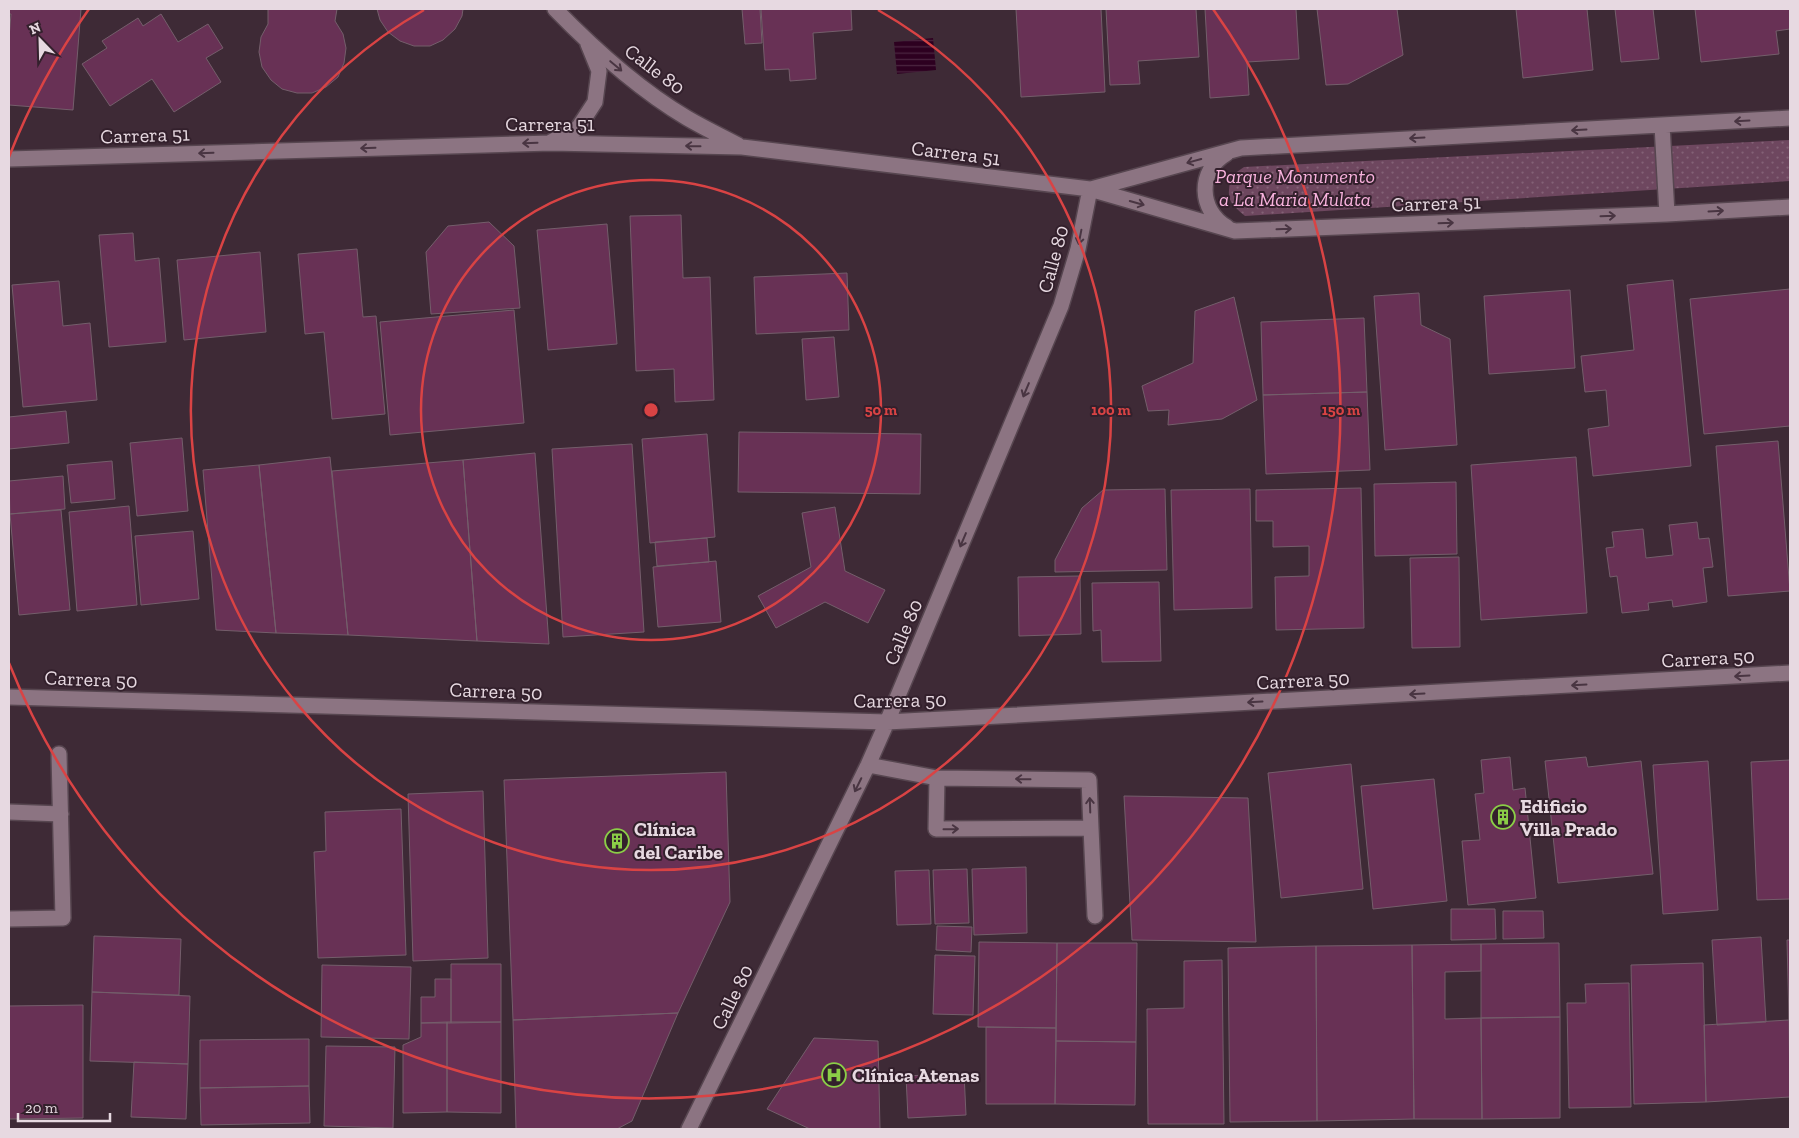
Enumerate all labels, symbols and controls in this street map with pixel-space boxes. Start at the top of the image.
north arrow [15,15,65,65]
text: N [27,18,44,38]
street label: Calle 80 [620,39,690,99]
one-way arrow [609,61,622,72]
street label: Carrera 51 [505,112,595,136]
one-way arrow [1734,116,1750,125]
street label: Carrera 51 [100,121,190,149]
one-way arrow [1572,125,1588,134]
one-way arrow [1409,134,1425,143]
street label: Carrera 51 [910,136,1002,170]
one-way arrow [523,139,539,148]
one-way arrow [685,141,702,151]
one-way arrow [360,143,376,153]
one-way arrow [198,148,214,158]
one-way arrow [1187,156,1203,166]
park label: Parque Monumento a La Maria Mulata [1215,164,1375,211]
street label: Carrera 51 [1391,189,1481,217]
one-way arrow [1128,198,1144,208]
one-way arrow [1708,207,1724,216]
one-way arrow [1600,212,1616,221]
one-way arrow [1438,218,1454,227]
street label: Calle 80 [1032,222,1074,296]
one-way arrow [1275,225,1291,234]
one-way arrow [1075,228,1085,244]
one-way arrow [1021,382,1030,397]
centre of rings [642,401,660,419]
text: 50 m [865,401,897,419]
text: 100 m [1091,401,1131,419]
text: 150 m [1322,401,1360,419]
one-way arrow [958,532,968,547]
street label: Calle 80 [878,595,928,669]
street label: Carrera 50 [1661,644,1755,672]
street label: Carrera 50 [44,665,138,693]
street label: Carrera 50 [1256,666,1350,694]
one-way arrow [1734,671,1750,680]
street label: Carrera 50 [449,677,543,705]
one-way arrow [1572,680,1588,689]
street label: Carrera 50 [853,687,947,713]
one-way arrow [1409,689,1425,698]
one-way arrow [1247,698,1263,707]
one-way arrow [1015,775,1031,784]
one-way arrow [853,778,863,793]
place label: Edificio Villa Prado [1520,794,1618,841]
one-way arrow [1085,797,1095,814]
building icon: Edificio Villa Prado [1490,804,1516,830]
place label: Clínica del Caribe [634,817,723,864]
one-way arrow [942,824,959,834]
building icon: Clínica del Caribe [604,828,630,854]
street label: Calle 80 [706,961,758,1033]
hospital icon: Clínica Atenas [821,1062,847,1088]
place label: Clínica Atenas [852,1063,979,1087]
scale bar [18,1090,110,1122]
text: 20 m [25,1099,58,1117]

